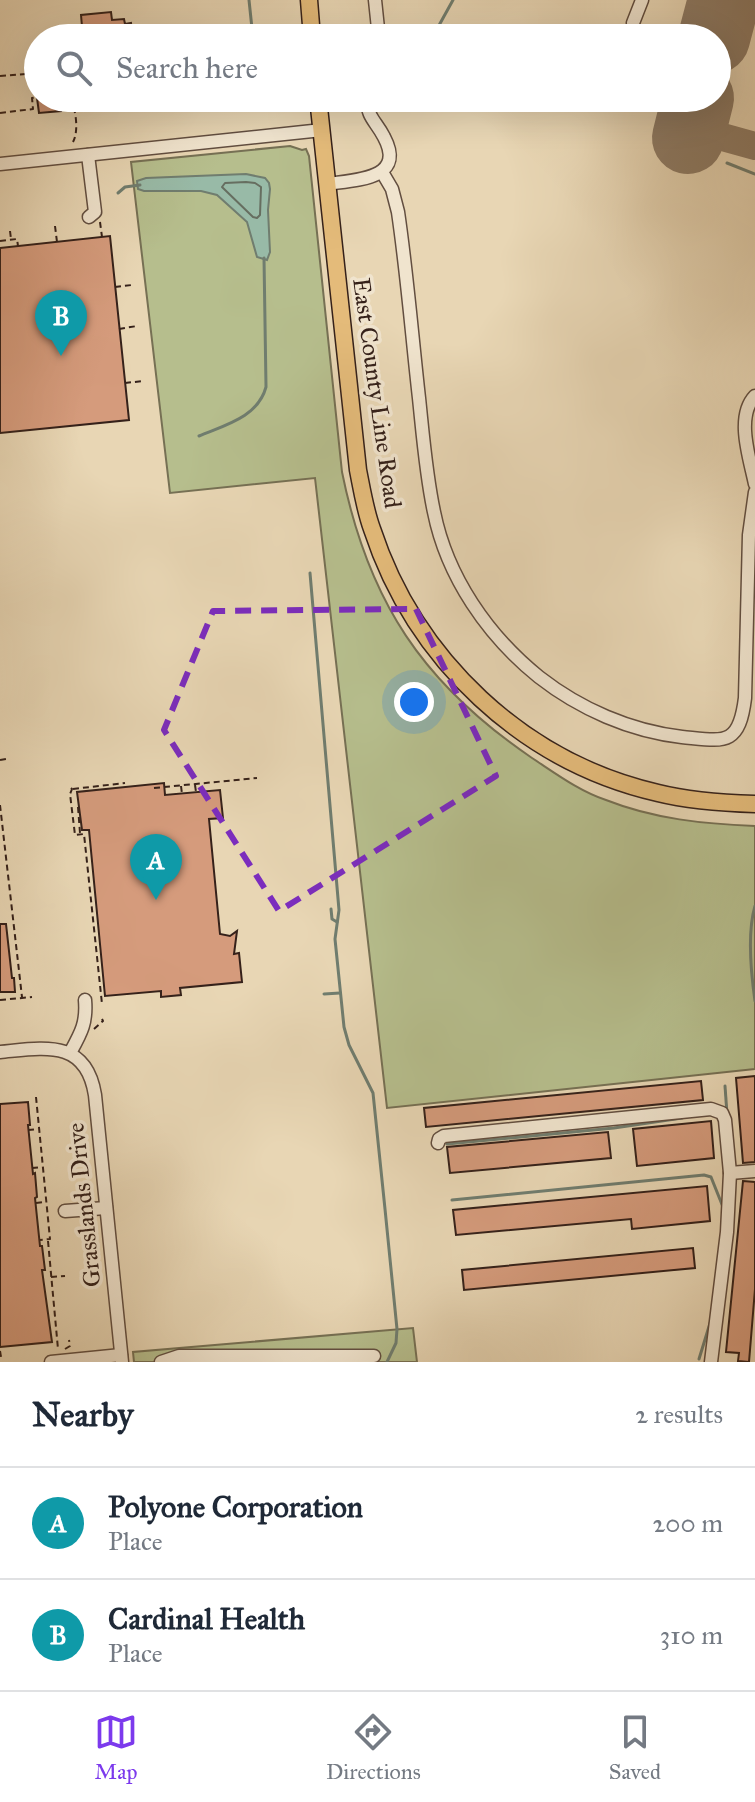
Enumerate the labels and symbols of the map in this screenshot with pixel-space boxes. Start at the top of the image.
street label: East County Line Road [346,276,408,510]
pin: B [35,290,87,356]
your location [394,682,434,722]
pin: A [130,834,182,900]
street label: Grasslands Drive [60,1121,108,1289]

